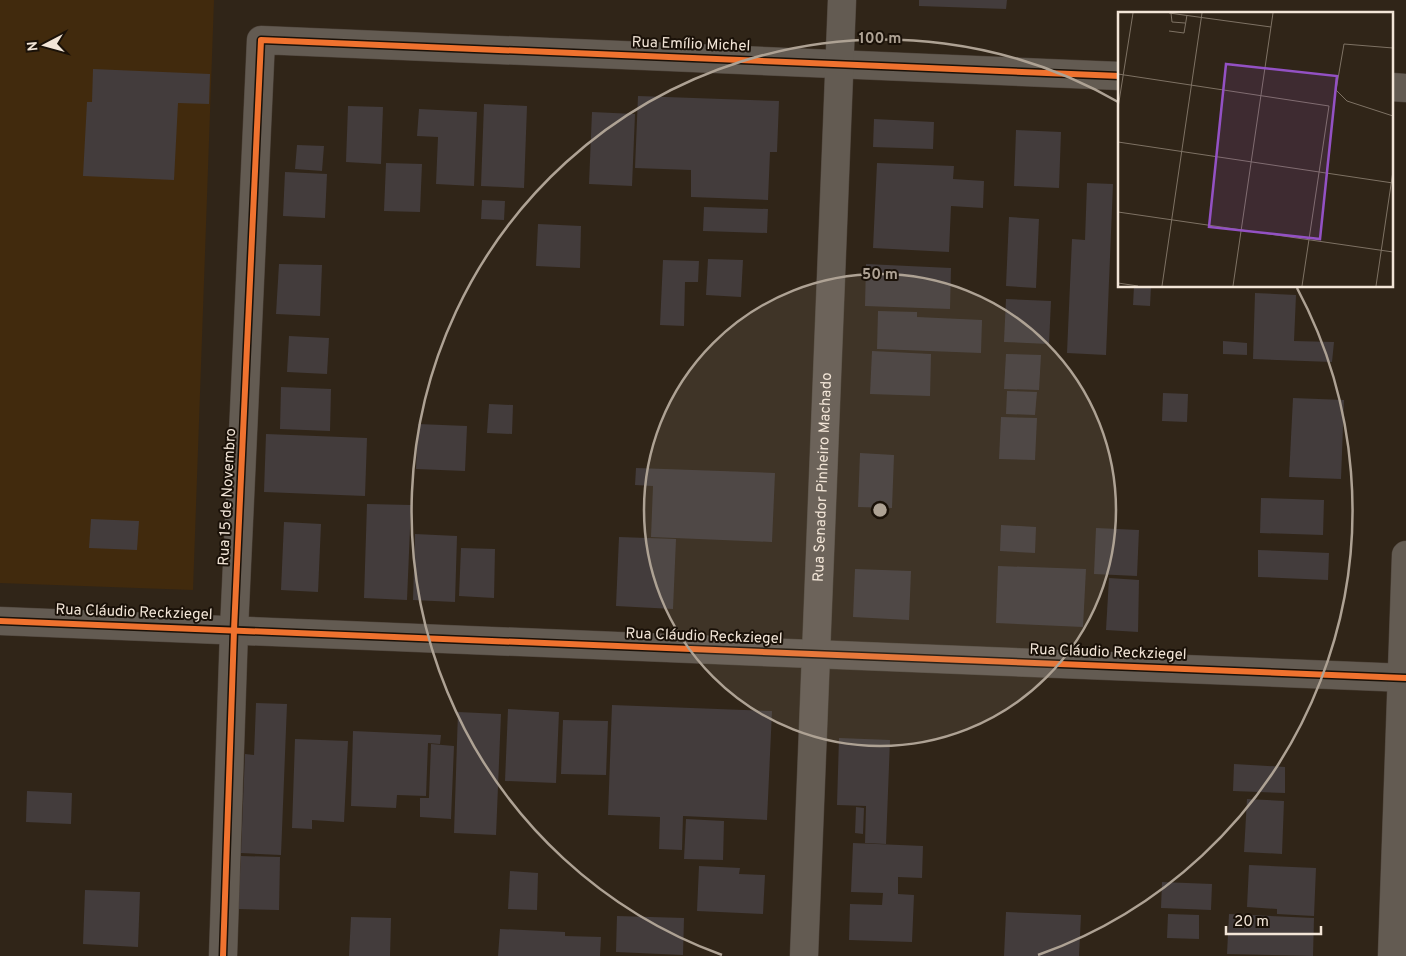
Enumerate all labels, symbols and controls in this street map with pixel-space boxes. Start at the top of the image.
inset map [1118,12,1394,288]
north arrow [20,20,70,70]
text: 100 m [859,30,901,49]
street label: Rua Emílio Michel [631,33,751,57]
text: N [25,40,43,52]
text: 50 m [862,266,898,285]
street label: Rua Senador Pinheiro Machado [809,372,837,583]
street label: Rua 15 de Novembro [215,428,241,566]
centre of rings [871,501,889,519]
street label: Rua Cláudio Reckziegel [55,601,213,625]
street label: Rua Cláudio Reckziegel [625,625,783,649]
street label: Rua Cláudio Reckziegel [1029,641,1187,665]
scale bar [1226,904,1321,936]
text: 20 m [1234,913,1269,932]

